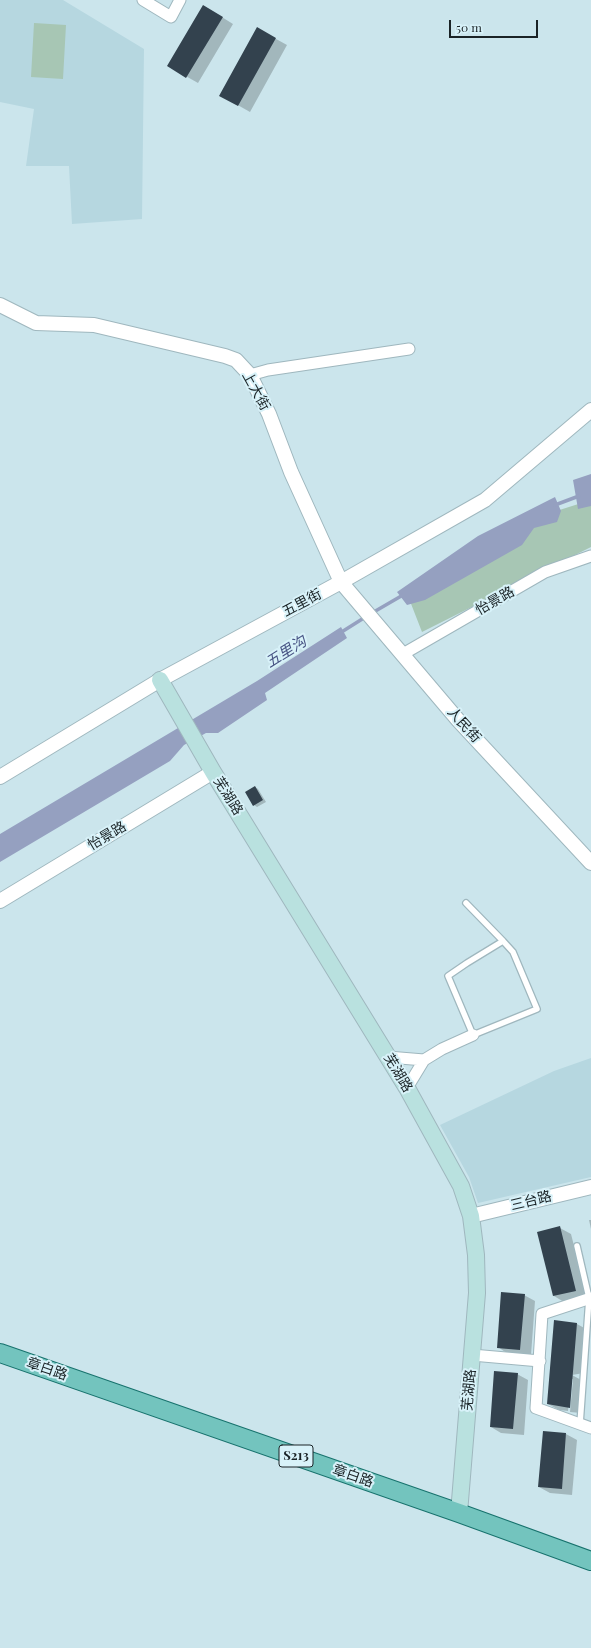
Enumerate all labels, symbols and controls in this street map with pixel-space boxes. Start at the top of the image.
scale bar [451,12,540,38]
text: 50 m [456,19,482,35]
street label: 上大街 [238,369,274,413]
street label: 怡景路 [473,583,517,619]
street label: 五里街 [280,586,324,620]
water label: 五里沟 [262,632,310,672]
street label: 人民街 [444,704,484,746]
street label: 芜湖路 [210,774,246,818]
street label: 怡景路 [85,818,129,854]
street label: 芜湖路 [380,1051,416,1095]
street label: 三台路 [509,1188,553,1214]
street label: 章白路 [24,1354,70,1384]
street label: 芜湖路 [459,1368,479,1412]
road number: S213 [279,1445,313,1467]
street label: 章白路 [330,1461,376,1491]

